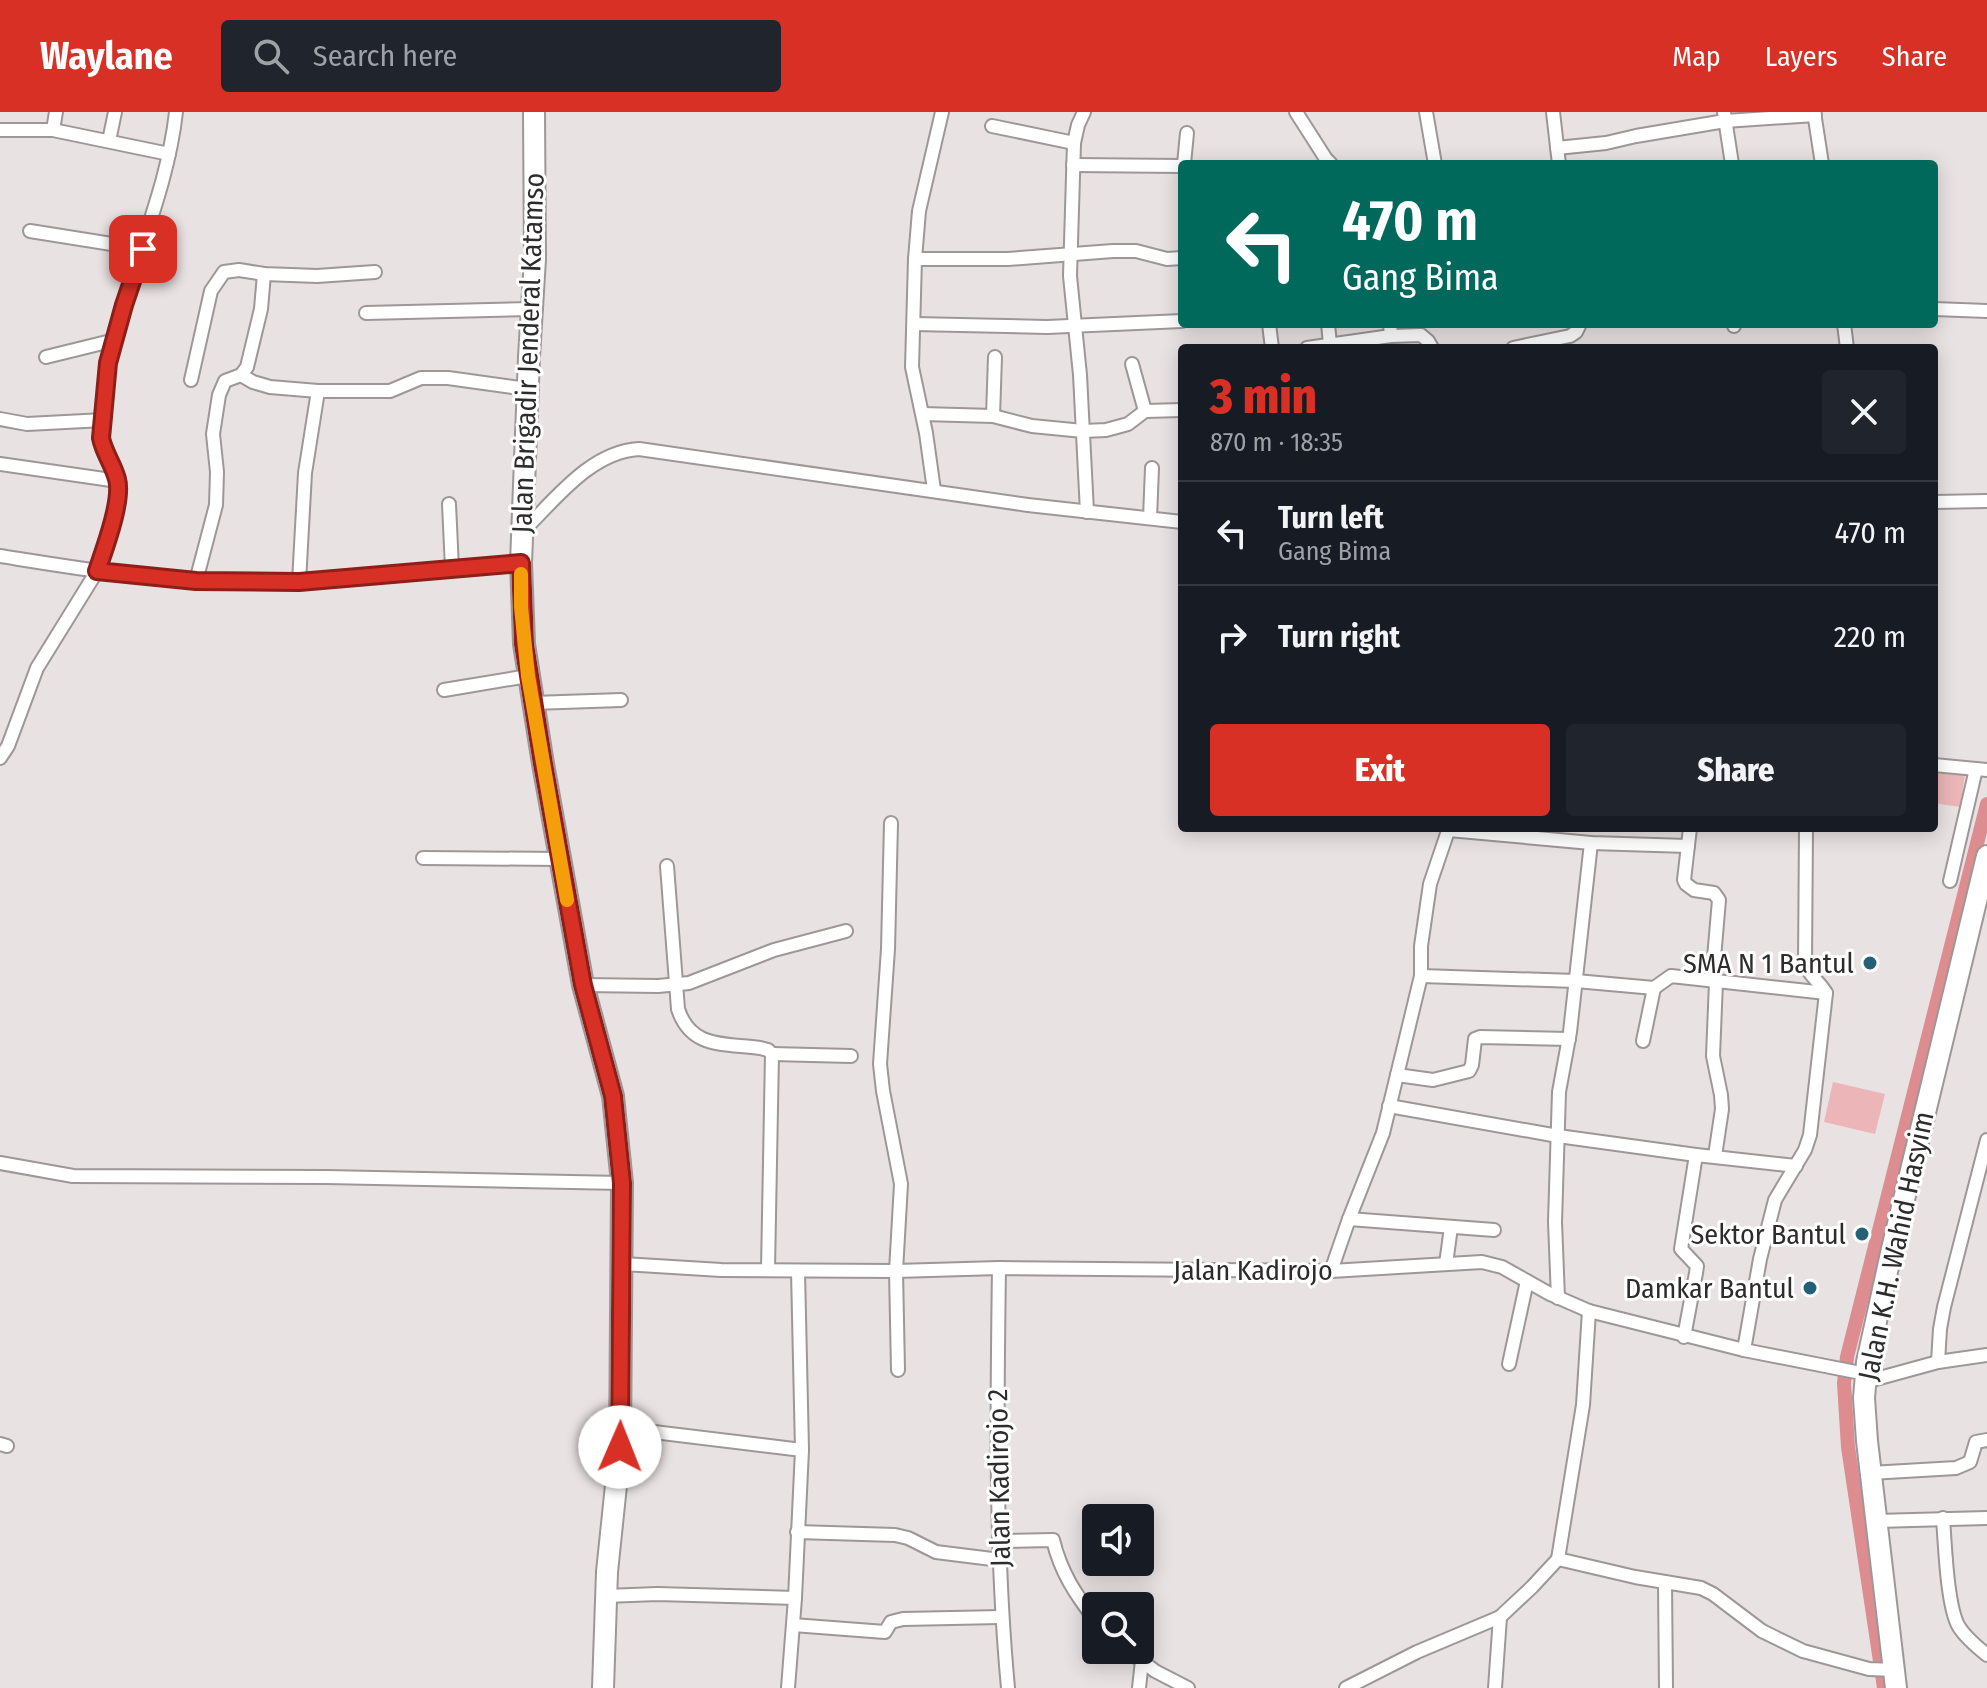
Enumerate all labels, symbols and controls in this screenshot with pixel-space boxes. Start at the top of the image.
search box [221,20,781,92]
text: Waylane [40,33,173,79]
icon: search [249,34,293,78]
text: Search here [313,38,457,74]
text: Map [1672,40,1721,73]
text: Layers [1765,40,1838,73]
text: Share [1882,40,1947,73]
street label: Jalan Brigadir Jenderal Katamso [505,172,551,534]
text: 470 m [1342,188,1478,255]
icon: left [1210,192,1314,296]
pin [109,215,177,283]
icon: arrive [121,227,165,271]
text: Gang Bima [1342,256,1499,300]
text: 3 min [1210,368,1317,426]
button: close [1822,370,1906,454]
text: 870 m · 18:35 [1210,427,1343,458]
text: Turn left [1278,500,1384,536]
icon: left [1210,511,1254,555]
text: 470 m [1834,515,1906,551]
text: Gang Bima [1278,536,1391,567]
icon: right [1210,615,1254,659]
text: Turn right [1278,619,1400,655]
text: 220 m [1834,619,1906,655]
button: Exit [1210,724,1550,816]
button: Share [1566,724,1906,816]
place label: SMA N 1 Bantul [1683,947,1854,980]
marker: SMA N 1 Bantul [1861,954,1879,972]
street label: Jalan K.H. Wahid Hasyim [1851,1109,1941,1383]
place label: Sektor Bantul [1690,1218,1846,1251]
marker: Sektor Bantul [1853,1225,1871,1243]
street label: Jalan Kadirojo [1173,1254,1333,1287]
place label: Damkar Bantul [1625,1272,1794,1305]
marker: Damkar Bantul [1801,1279,1819,1297]
street label: Jalan Kadirojo 2 [981,1389,1017,1567]
position arrow [578,1405,662,1489]
map controls [1082,1504,1154,1664]
button: sound [1082,1504,1154,1576]
button: search [1082,1592,1154,1664]

